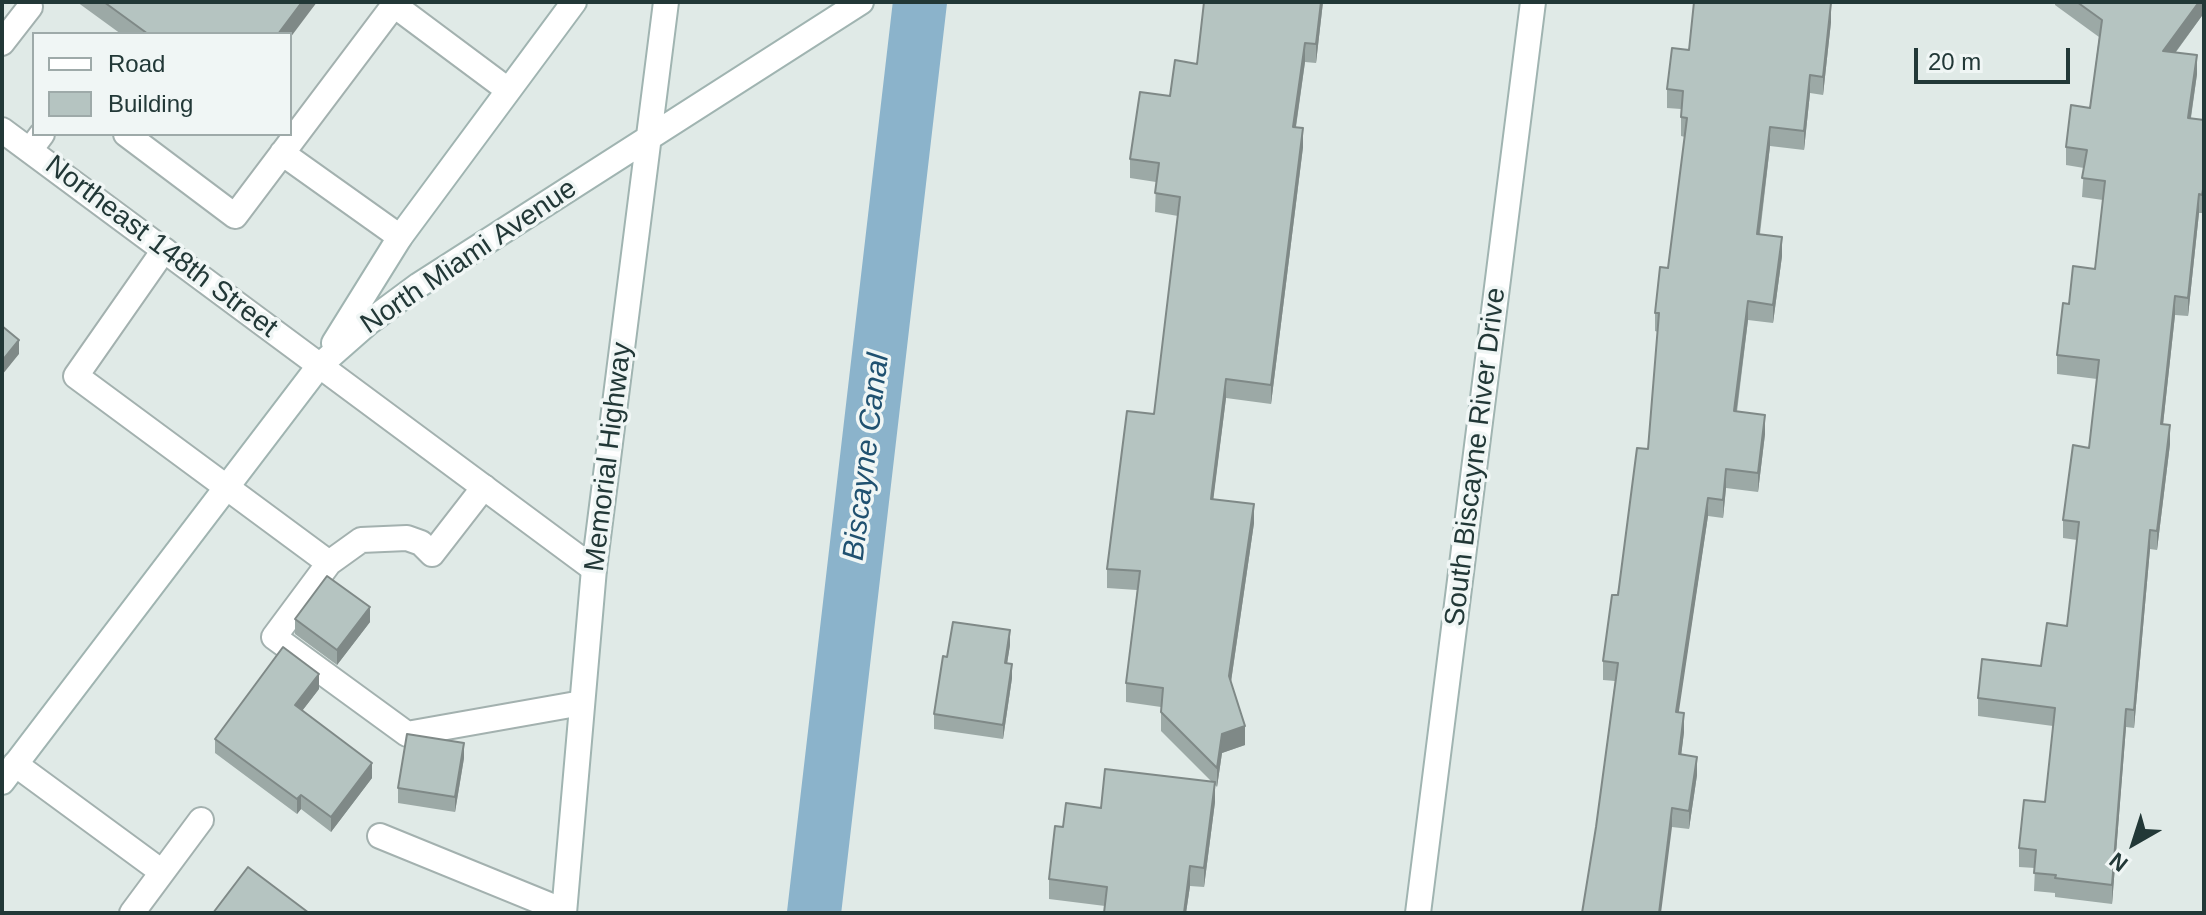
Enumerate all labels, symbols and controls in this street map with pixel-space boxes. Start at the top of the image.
legend [32,32,292,136]
scale bar [1918,32,2074,82]
text: 20 m [1928,48,1981,75]
text: Road [108,50,165,77]
text: Building [108,90,193,117]
street label: Northeast 148th Street [38,149,284,345]
street label: North Miami Avenue [355,172,583,342]
street label: South Biscayne River Drive [1439,286,1513,628]
street label: Memorial Highway [578,341,640,573]
water label: Biscayne Canal [836,351,898,563]
north arrow [2094,803,2174,883]
text: N [2105,847,2133,877]

